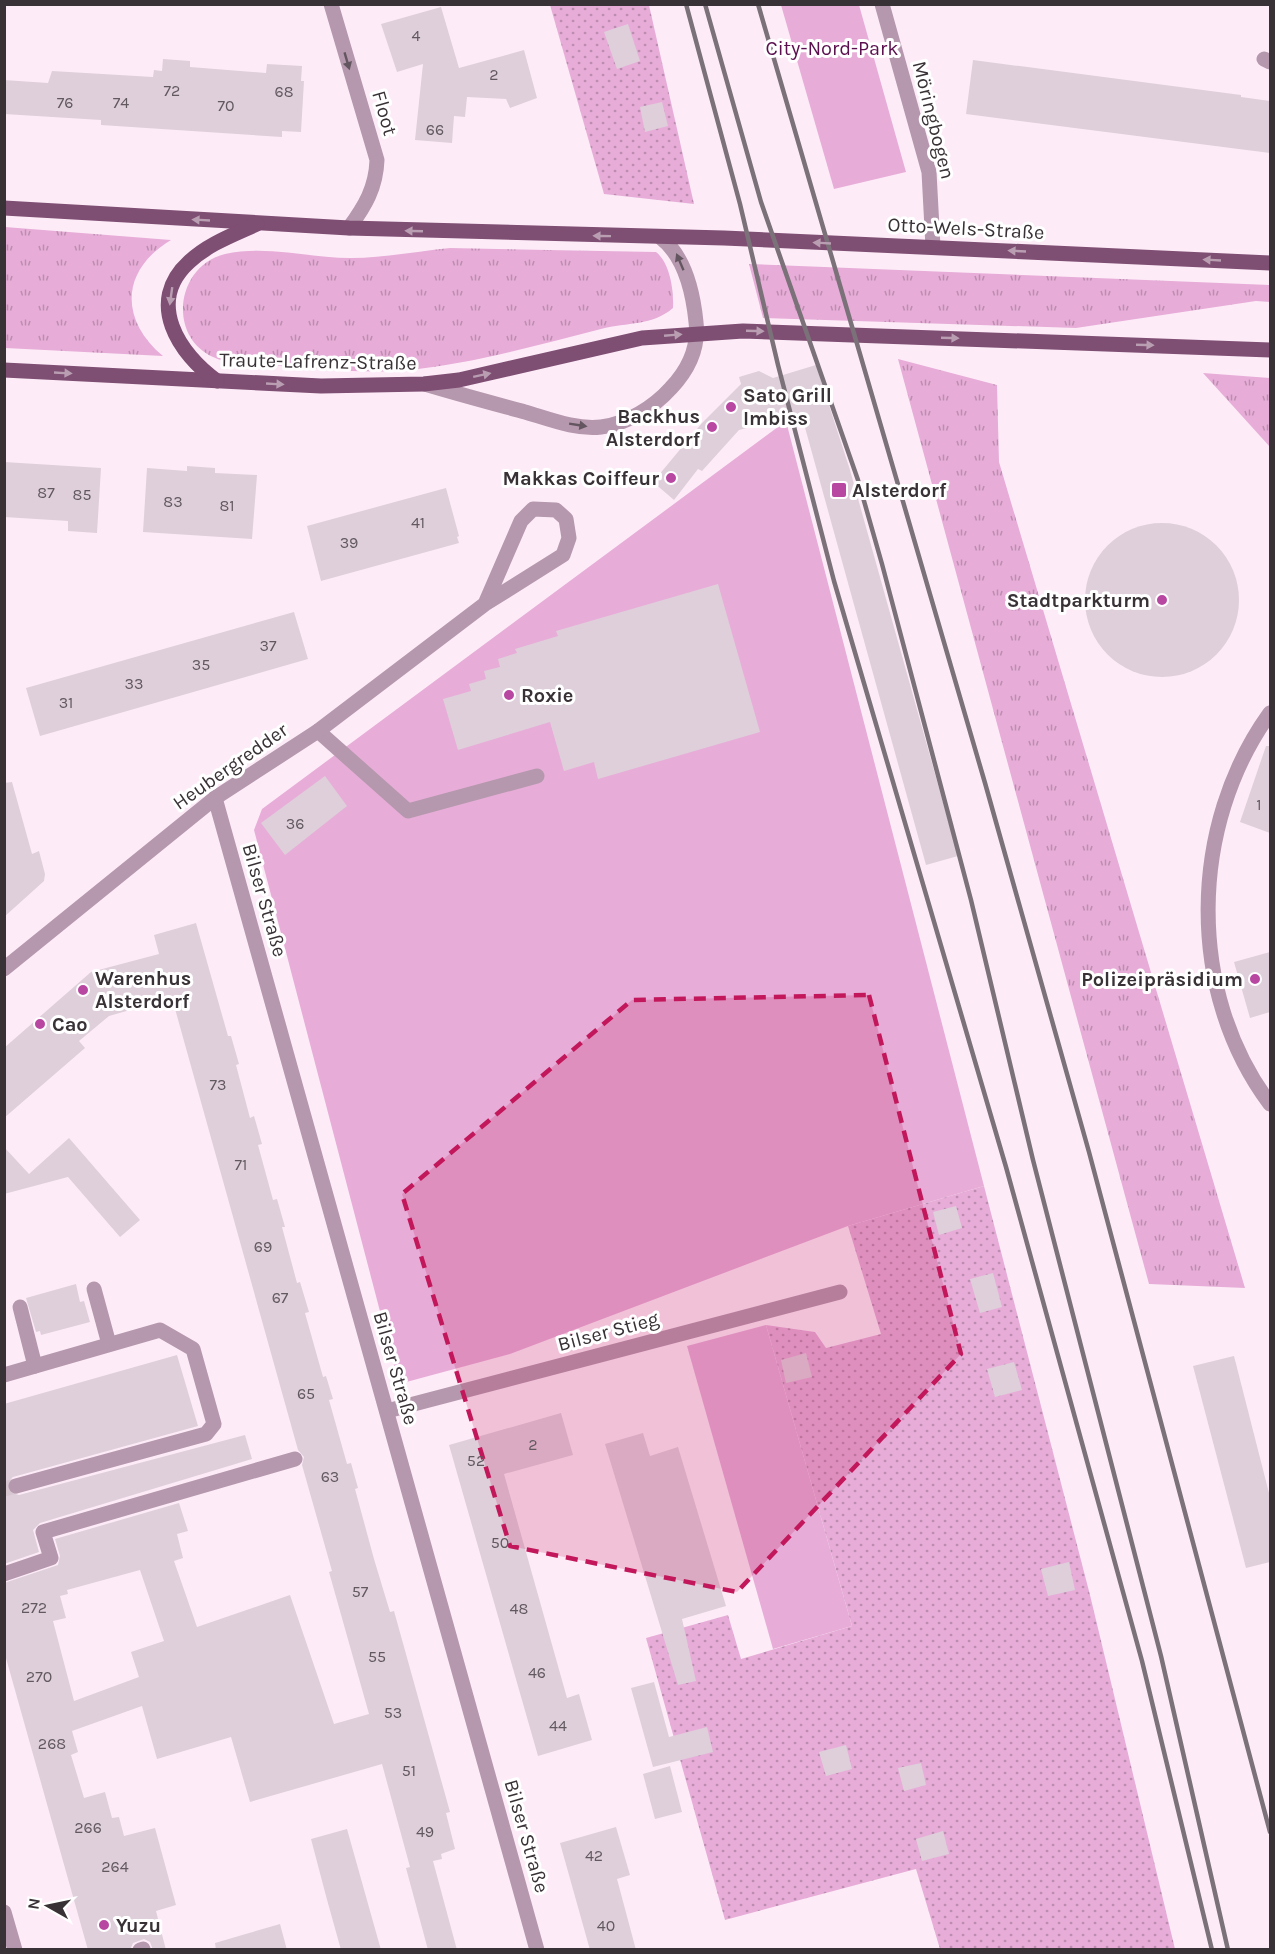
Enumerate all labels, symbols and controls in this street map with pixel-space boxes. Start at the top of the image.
house number: 4 [412,26,421,45]
park label: City-Nord-Park [765,37,899,60]
one-way arrow [343,52,353,70]
street label: Möringbogen [908,59,959,182]
house number: 2 [489,65,499,84]
house number: 72 [164,81,180,100]
house number: 68 [275,82,294,101]
street label: Floot [367,88,402,139]
house number: 76 [57,93,73,112]
house number: 74 [113,93,129,112]
house number: 70 [217,96,235,115]
house number: 66 [426,120,444,139]
street label: Otto-Wels-Straße [887,213,1045,244]
one-way arrow [192,215,211,224]
one-way arrow [405,226,424,235]
one-way arrow [592,231,611,241]
one-way arrow [812,238,831,247]
one-way arrow [1008,247,1027,256]
one-way arrow [675,252,685,270]
one-way arrow [1203,256,1222,265]
one-way arrow [166,287,175,306]
one-way arrow [746,327,765,336]
one-way arrow [663,330,682,340]
one-way arrow [941,334,960,343]
one-way arrow [1136,340,1155,350]
street label: Traute-Lafrenz-Straße [219,348,417,375]
one-way arrow [53,368,72,378]
one-way arrow [473,370,492,379]
one-way arrow [266,379,285,388]
place label: Sato Grill Imbiss [743,384,832,430]
marker: Sato Grill Imbiss [724,400,738,414]
place label: Backhus Alsterdorf [606,405,701,451]
marker: Backhus Alsterdorf [705,420,719,434]
one-way arrow [568,421,587,430]
place label: Makkas Coiffeur [503,467,659,490]
marker: Makkas Coiffeur [664,471,678,485]
place label: Alsterdorf [852,479,947,502]
marker: Alsterdorf [830,481,848,499]
house number: 87 [37,483,55,502]
house number: 85 [73,485,91,504]
house number: 83 [163,492,183,511]
house number: 81 [219,496,235,515]
house number: 41 [411,513,425,532]
house number: 39 [340,533,358,552]
place label: Stadtparkturm [1007,589,1150,612]
marker: Stadtparkturm [1155,593,1169,607]
house number: 37 [260,636,277,655]
house number: 35 [192,655,210,674]
house number: 33 [125,674,143,693]
place label: Roxie [521,684,573,707]
marker: Roxie [502,688,516,702]
house number: 31 [59,693,73,712]
street label: Heubergredder [168,718,293,814]
house number: 1 [1256,795,1262,814]
house number: 36 [286,814,304,833]
street label: Bilser Straße [237,841,292,960]
place label: Warenhus Alsterdorf [95,967,191,1013]
place label: Polizeipräsidium [1081,968,1243,991]
marker: Polizeipräsidium [1248,972,1262,986]
marker: Warenhus Alsterdorf [76,983,90,997]
place label: Cao [52,1013,88,1036]
marker: Cao [33,1017,47,1031]
house number: 73 [210,1075,226,1094]
house number: 71 [235,1155,247,1174]
house number: 69 [254,1237,272,1256]
house number: 67 [272,1288,289,1307]
street label: Bilser Stieg [555,1307,661,1356]
street label: Bilser Straße [368,1309,423,1428]
house number: 65 [297,1384,315,1403]
house number: 2 [528,1435,538,1454]
house number: 52 [467,1451,485,1470]
house number: 63 [321,1467,339,1486]
house number: 50 [491,1533,509,1552]
house number: 57 [352,1582,369,1601]
house number: 272 [21,1598,47,1617]
house number: 48 [510,1599,528,1618]
house number: 55 [368,1647,386,1666]
house number: 46 [528,1663,546,1682]
house number: 270 [26,1667,52,1686]
house number: 53 [384,1703,402,1722]
house number: 44 [549,1716,567,1735]
house number: 268 [38,1734,66,1753]
house number: 51 [402,1761,416,1780]
street label: Bilser Straße [499,1777,554,1896]
house number: 266 [74,1818,102,1837]
house number: 49 [416,1822,434,1841]
house number: 42 [585,1846,603,1865]
house number: 264 [101,1857,129,1876]
north arrow [18,1876,78,1936]
text: N [23,1897,44,1911]
place label: Yuzu [116,1914,161,1937]
house number: 40 [597,1916,615,1935]
marker: Yuzu [97,1918,111,1932]

